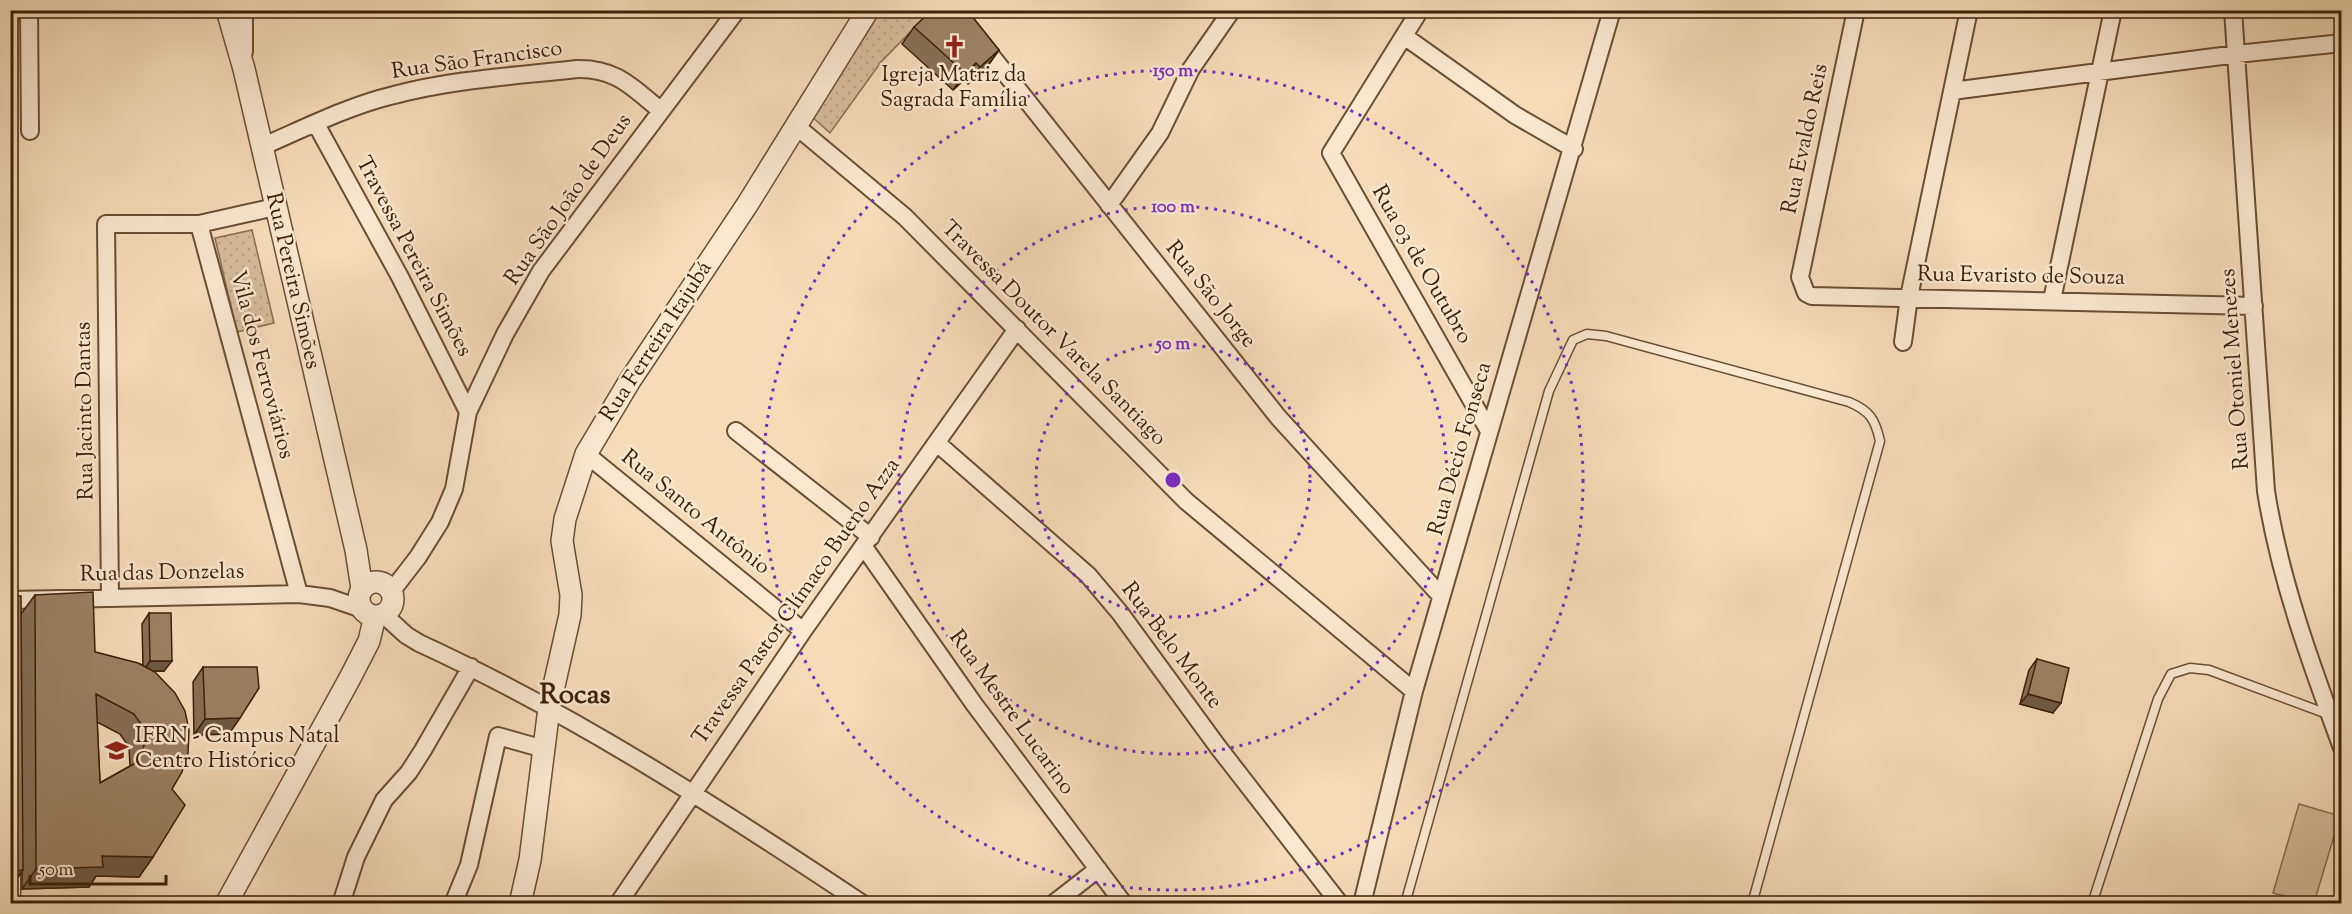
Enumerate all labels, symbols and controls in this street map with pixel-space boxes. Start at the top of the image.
street label: Rua São Francisco [390,33,564,89]
church icon: Igreja Matriz da Sagrada Família [941,34,967,60]
text: 150 m [1153,59,1193,85]
place label: Igreja Matriz da Sagrada Família [880,60,1028,117]
street label: Rua Evaldo Reis [1774,61,1838,217]
street label: Rua São João de Deus [498,107,640,293]
street label: Travessa Pereira Simões [347,151,479,363]
street label: Rua 03 de Outubro [1362,180,1480,350]
street label: Rua Pereira Simões [256,190,328,372]
text: 100 m [1151,195,1195,221]
street label: Travessa Doutor Varela Santiago [933,214,1173,454]
street label: Rua São Jorge [1157,234,1263,356]
street label: Rua Ferreira Itajubá [593,255,721,429]
street label: Rua Evaristo de Souza [1917,259,2125,295]
street label: Vila dos Ferroviários [220,267,302,463]
street label: Rua Otoniel Menezes [2213,267,2259,471]
street label: Rua Jacinto Dantas [68,321,104,501]
text: 50 m [1154,332,1190,358]
street label: Rua Décio Fonseca [1421,359,1501,539]
street label: Rua Santo Antônio [613,443,777,583]
street label: Travessa Pastor Clímaco Bueno Azza [685,452,909,752]
centre of rings [1163,470,1183,490]
street label: Rua das Donzelas [80,557,244,591]
street label: Rua Belo Monte [1113,576,1229,716]
street label: Rua Mestre Lucarino [940,624,1082,802]
district label: Rocas [539,676,611,716]
place label: IFRN - Campus Natal Centro Histórico [135,721,340,778]
school or university icon: IFRN - Campus Natal Centro Histórico [104,737,130,763]
scale bar [30,848,166,886]
text: 50 m [38,858,74,884]

